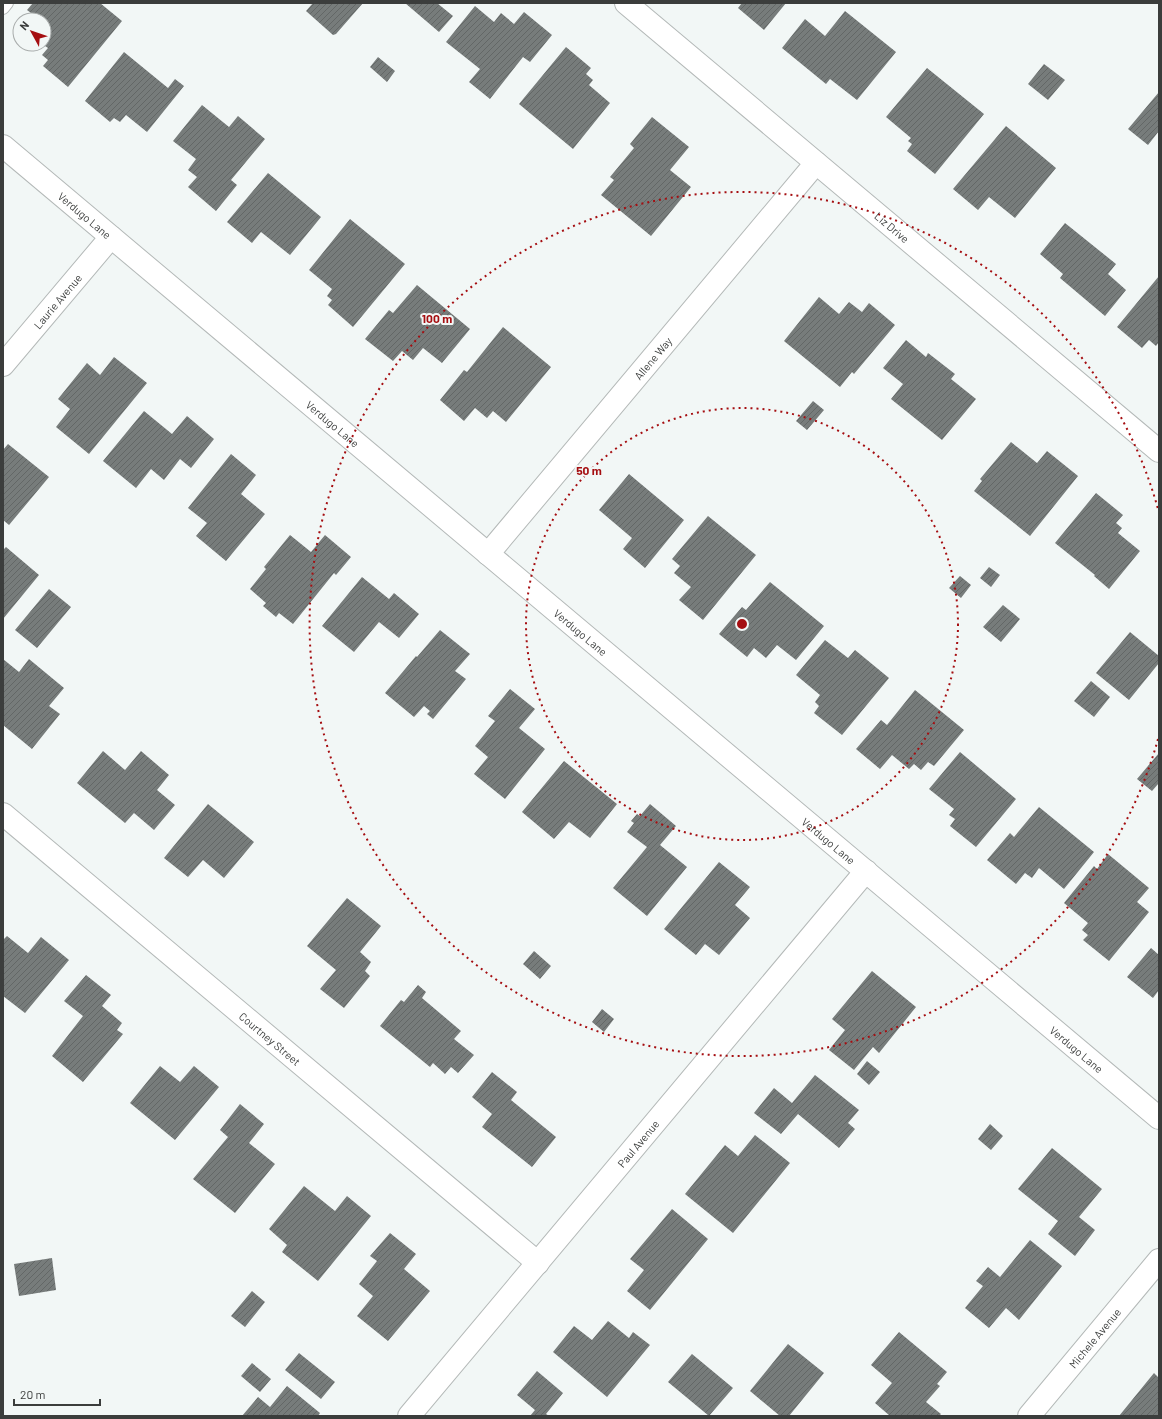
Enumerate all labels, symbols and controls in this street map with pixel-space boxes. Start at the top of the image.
north arrow [12,12,52,52]
text: N [17,18,31,32]
street label: Verdugo Lane [56,189,114,241]
street label: Liz Drive [873,209,912,245]
street label: Laurie Avenue [30,271,84,331]
text: 100 m [422,311,452,325]
street label: Allene Way [631,334,674,382]
street label: Verdugo Lane [304,397,362,449]
text: 50 m [576,463,602,477]
street label: Verdugo Lane [552,606,610,658]
centre of rings [735,617,749,631]
street label: Verdugo Lane [800,814,858,867]
street label: Courtney Street [237,1009,304,1068]
street label: Verdugo Lane [1048,1023,1106,1075]
street label: Paul Avenue [614,1117,661,1170]
street label: Michele Avenue [1066,1305,1123,1370]
scale bar [14,1381,100,1407]
text: 20 m [20,1387,46,1401]

